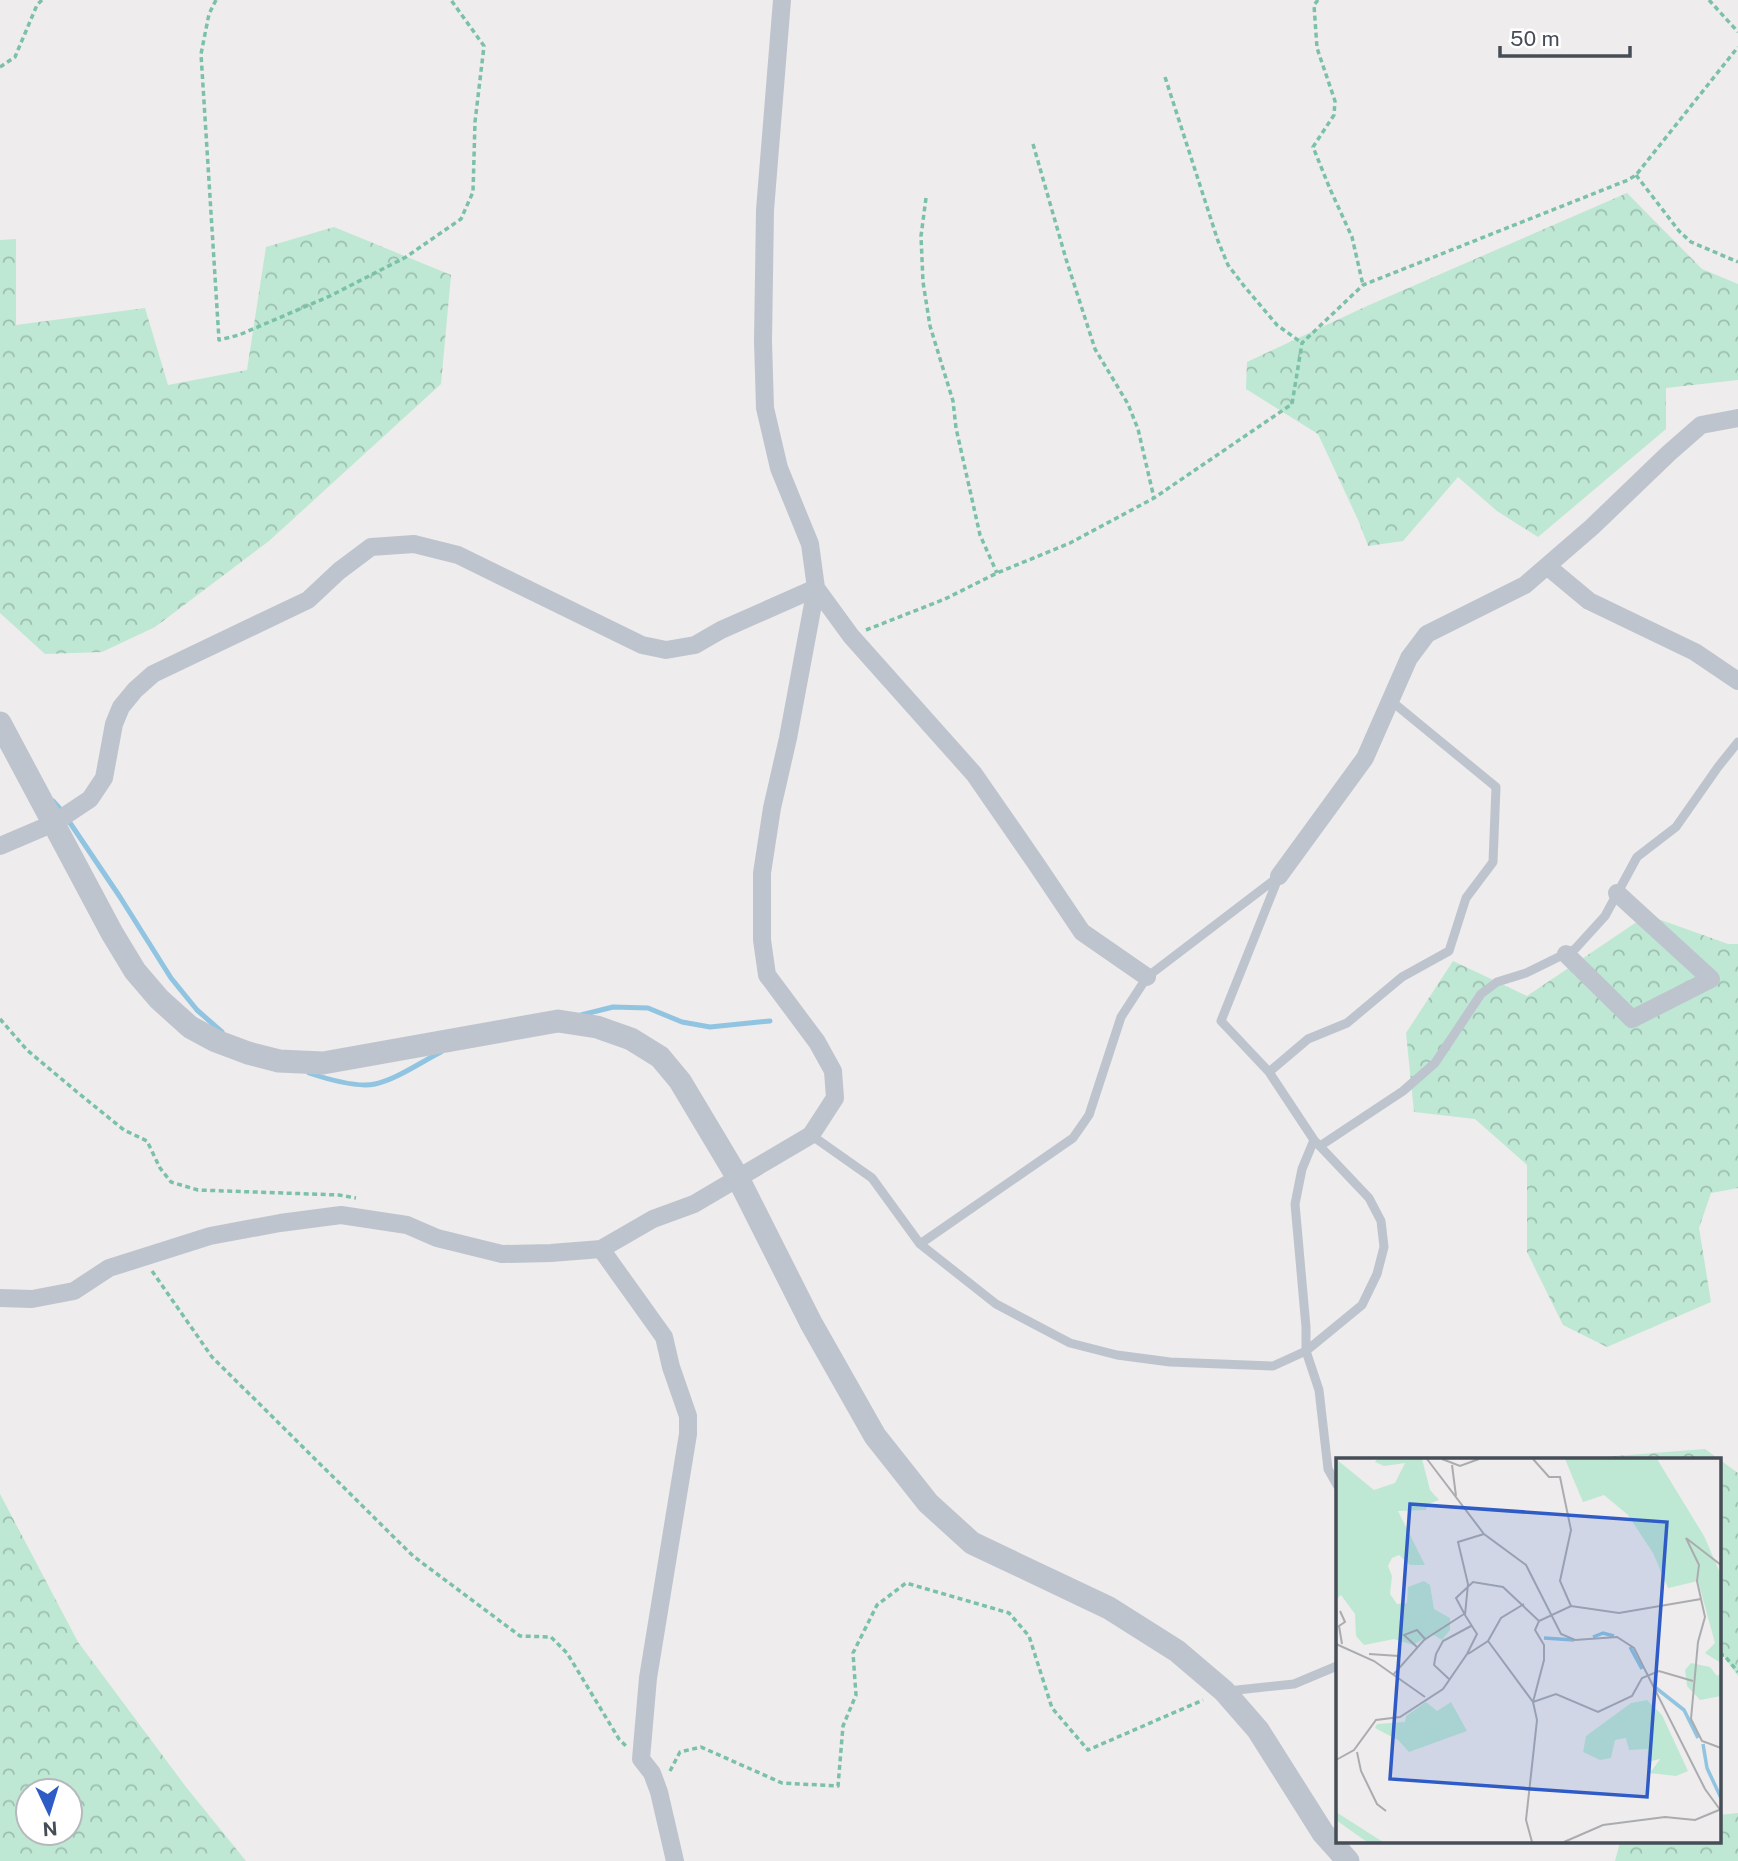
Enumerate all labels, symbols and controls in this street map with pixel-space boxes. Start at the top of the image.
scale bar [1500,14,1630,58]
text: 50 m [1510,26,1560,51]
inset map [1336,1458,1720,1843]
north arrow [14,1777,84,1847]
text: N [42,1817,58,1840]

